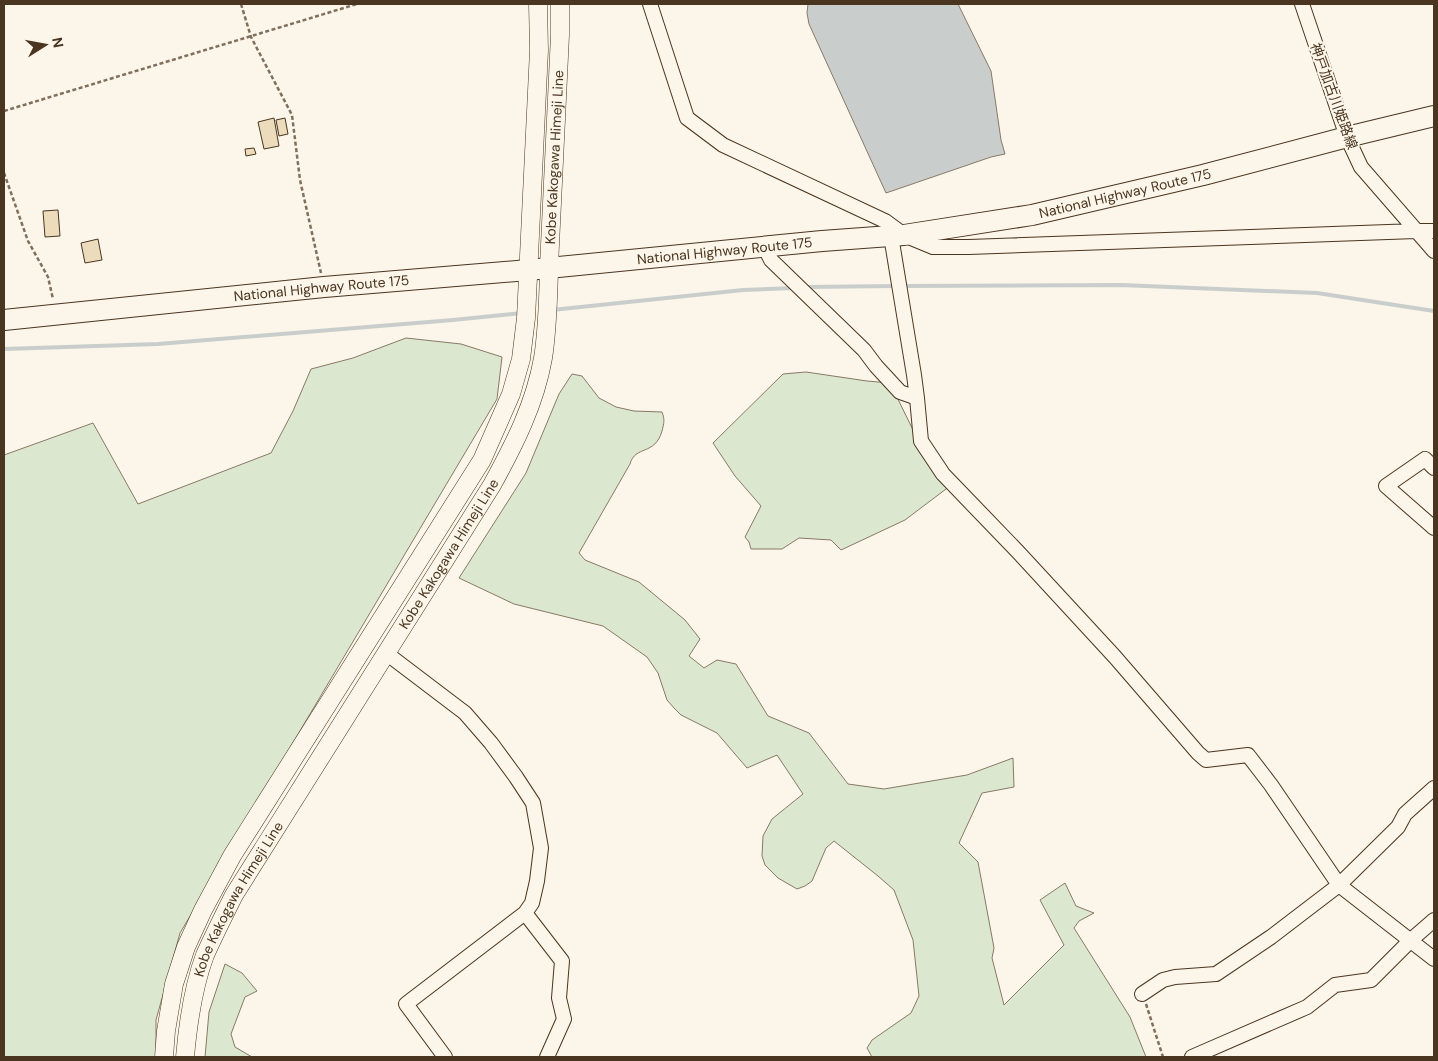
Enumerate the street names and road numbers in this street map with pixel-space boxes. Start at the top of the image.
street label: 神戸加古川姫路線 [1306,40,1362,152]
street label: Kobe Kakogawa Himeji Line [541,70,567,245]
street label: National Highway Route 175 [1037,164,1213,222]
street label: National Highway Route 175 [636,233,813,268]
street label: National Highway Route 175 [233,271,410,305]
street label: Kobe Kakogawa Himeji Line [395,476,503,632]
street label: Kobe Kakogawa Himeji Line [189,818,287,979]

